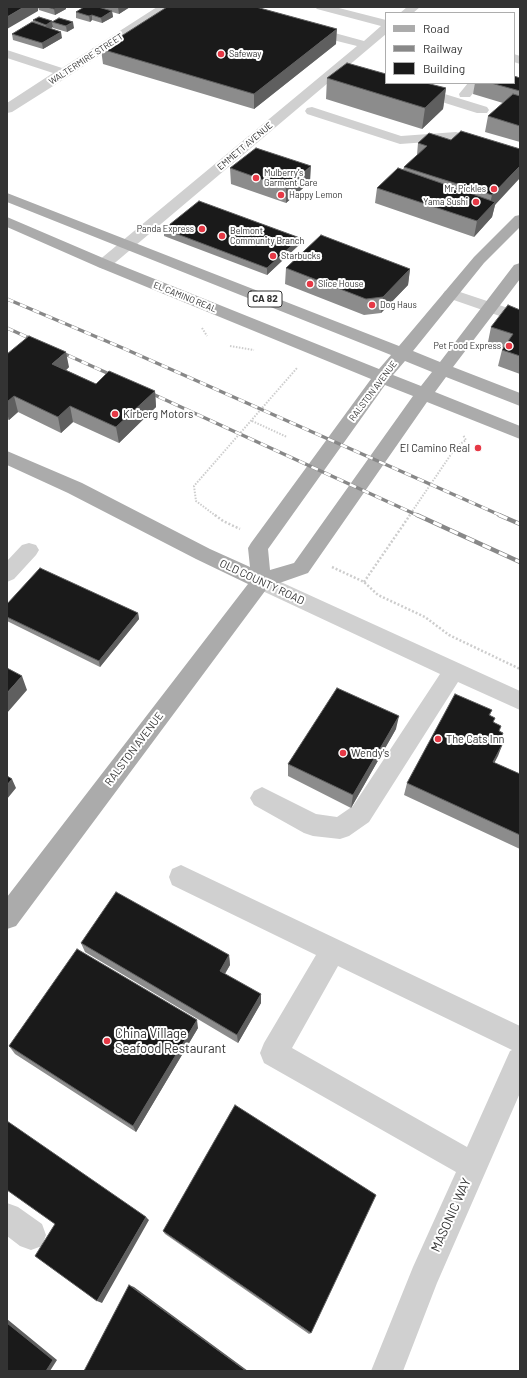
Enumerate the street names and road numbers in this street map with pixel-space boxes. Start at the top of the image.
street label: WALTERMIRE STREET [47,31,125,87]
street label: EMMETT AVENUE [215,120,275,172]
street label: EL CAMINO REAL [152,279,218,315]
road number: CA 82 [248,291,282,307]
street label: RALSTON AVENUE [347,359,399,423]
street label: OLD COUNTY ROAD [218,557,306,607]
street label: RALSTON AVENUE [102,710,166,788]
street label: MASONIC WAY [428,1175,474,1255]

